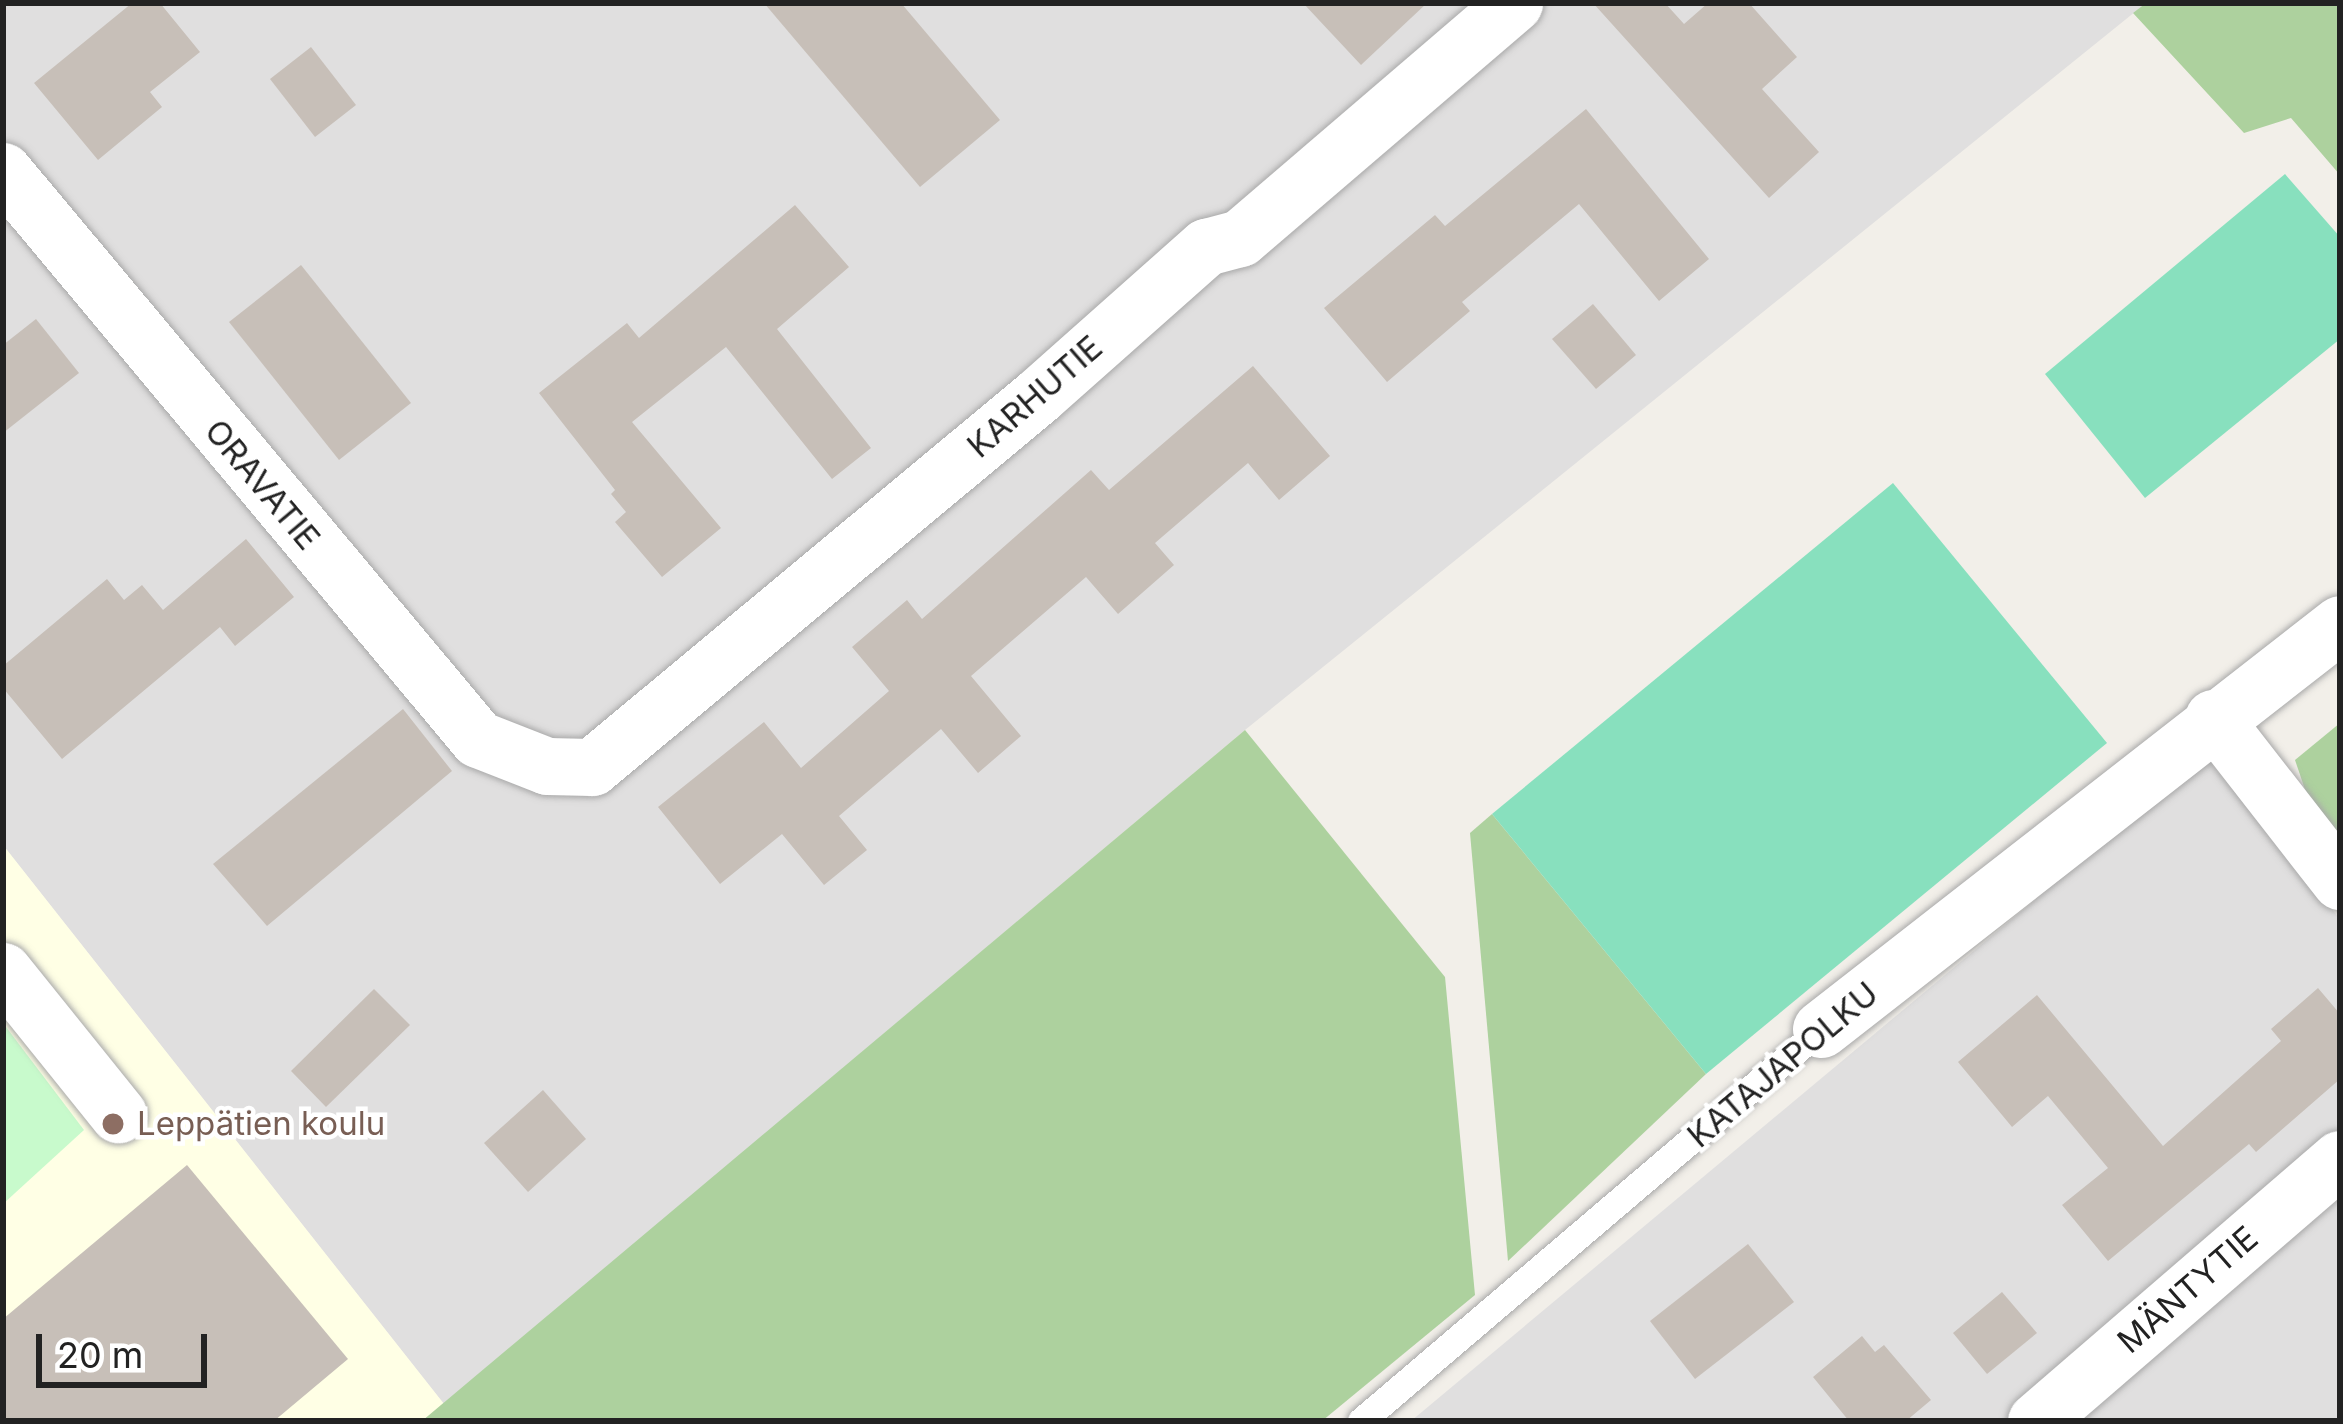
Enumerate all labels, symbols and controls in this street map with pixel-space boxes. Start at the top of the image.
street label: KARHUTIE [960,328,1110,466]
street label: ORAVATIE [196,412,328,558]
street label: KATAJAPOLKU [1680,974,1886,1156]
place label: Leppätien koulu [137,1104,385,1144]
marker: Leppätien koulu [100,1111,126,1137]
street label: MÄNTYTIE [2110,1218,2266,1362]
scale bar [42,1310,213,1384]
text: 20 m [57,1333,143,1377]

